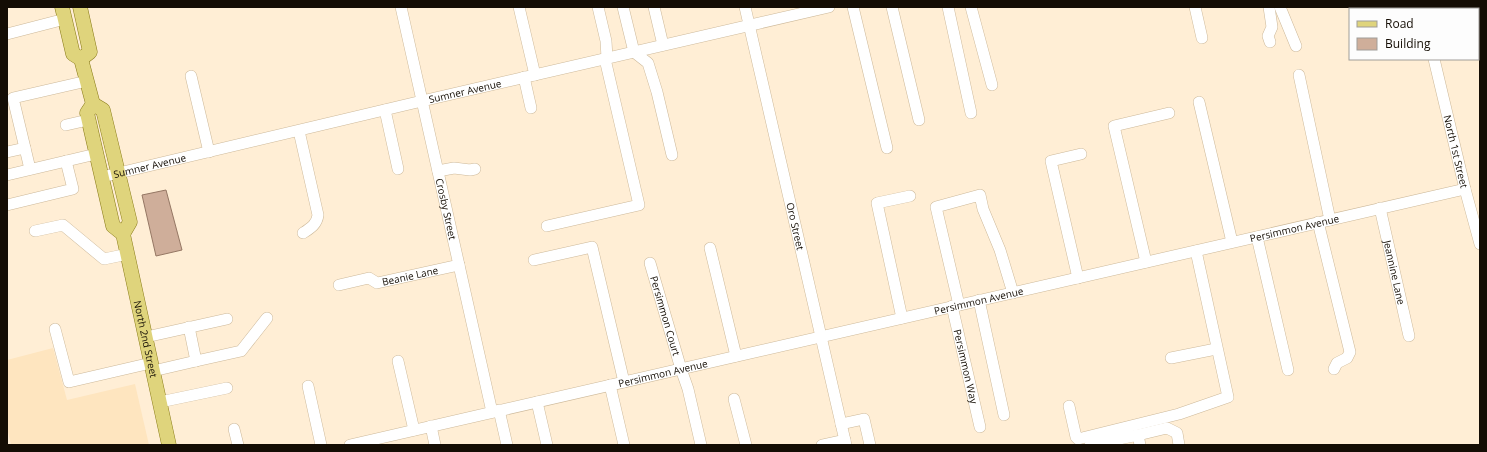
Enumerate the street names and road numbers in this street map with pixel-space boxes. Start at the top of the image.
street label: Sumner Avenue [427,76,503,106]
street label: North 1st Street [1441,113,1472,190]
street label: Sumner Avenue [112,150,188,181]
street label: Crosby Street [433,177,460,242]
street label: Oro Street [783,201,808,252]
street label: Persimmon Avenue [1248,211,1341,245]
street label: Jeannine Lane [1380,238,1409,306]
street label: Beanie Lane [381,263,440,289]
street label: Persimmon Court [647,274,684,358]
street label: Persimmon Avenue [933,284,1025,318]
street label: North 2nd Street [131,299,161,379]
street label: Persimmon Way [951,328,982,406]
street label: Persimmon Avenue [617,356,709,390]

